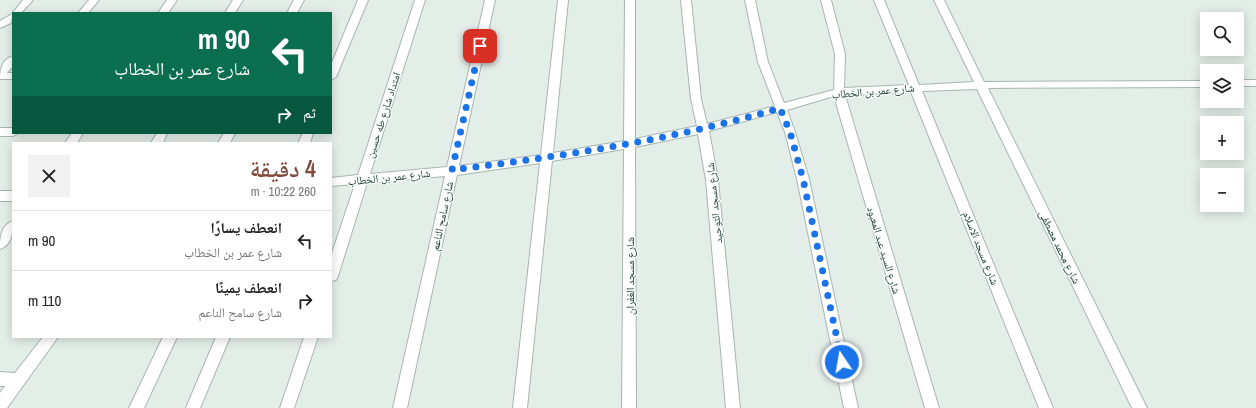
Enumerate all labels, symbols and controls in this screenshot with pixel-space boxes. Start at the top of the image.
map controls [1200,12,1244,212]
button: search [1200,12,1244,56]
text: 90 m [198,20,250,58]
icon: left [264,28,316,80]
pin [463,29,497,63]
icon: arrive [469,35,491,57]
text: شارع عمر بن الخطاب [114,56,250,81]
button: layers [1200,64,1244,108]
street label: امتداد شارع طه حسين [363,70,403,160]
street label: شارع عمر بن الخطاب [831,80,915,102]
text: ثم [303,102,316,123]
icon: right [273,104,295,126]
button: + [1200,116,1244,160]
text: 4 دقيقة [250,152,316,184]
button: close [28,155,70,197]
street label: شارع مسجد التوحيد [703,162,725,244]
street label: شارع عمر بن الخطاب [347,166,431,188]
button: − [1200,168,1244,212]
street label: شارع سامح الناعم [428,180,457,252]
text: 260 m · 10:22 [251,183,316,200]
street label: شارع السيد عبد المعبود [864,205,904,295]
street label: شارع محمد مصطفى [1036,208,1084,286]
street label: شارع مسجد الاسلام [960,209,1002,287]
text: انعطف يسارًا [211,217,282,238]
text: 90 m [28,230,55,251]
icon: left [294,230,316,252]
street label: شارع مسجد الغفران [623,237,637,315]
text: شارع عمر بن الخطاب [184,244,282,261]
text: انعطف يمينًا [215,277,282,298]
text: 110 m [28,290,61,311]
icon: right [294,290,316,312]
text: شارع سامح الناعم [199,304,282,321]
position arrow [821,341,863,383]

